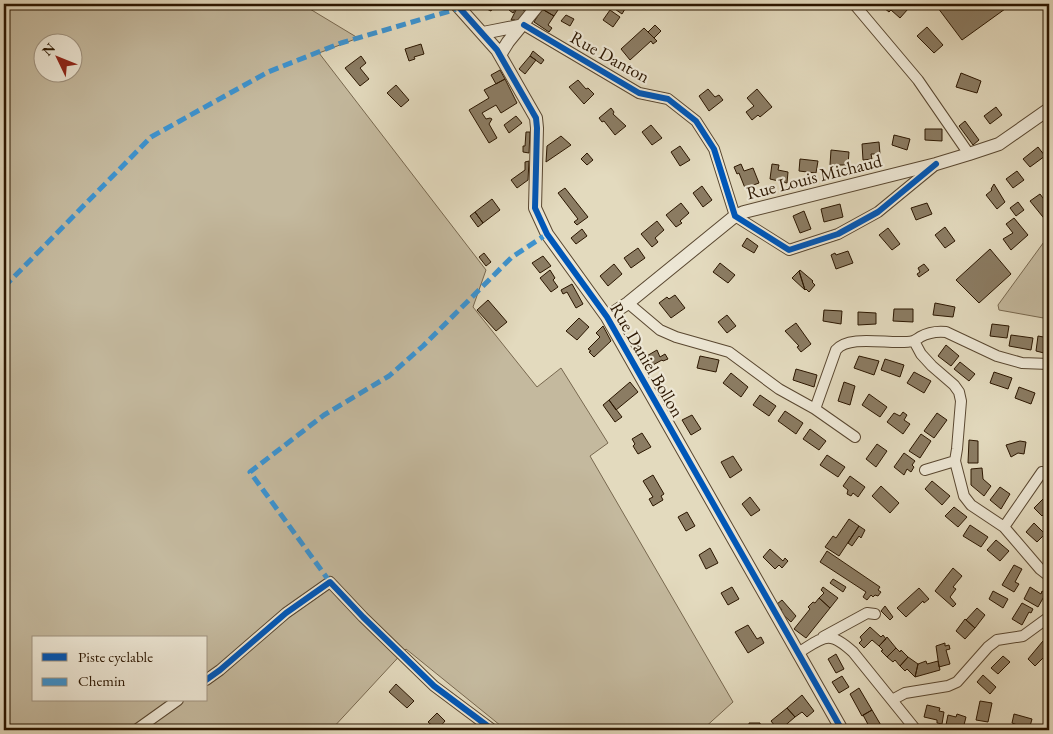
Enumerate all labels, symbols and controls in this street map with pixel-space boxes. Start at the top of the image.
street label: Rue Danton [567,25,654,88]
north arrow [32,32,82,82]
text: N [38,38,59,59]
street label: Rue Louis Michaud [744,148,885,204]
street label: Rue Daniel Bollon [605,298,690,422]
legend [32,636,208,702]
text: Piste cyclable [78,647,153,666]
text: Chemin [78,671,126,690]

